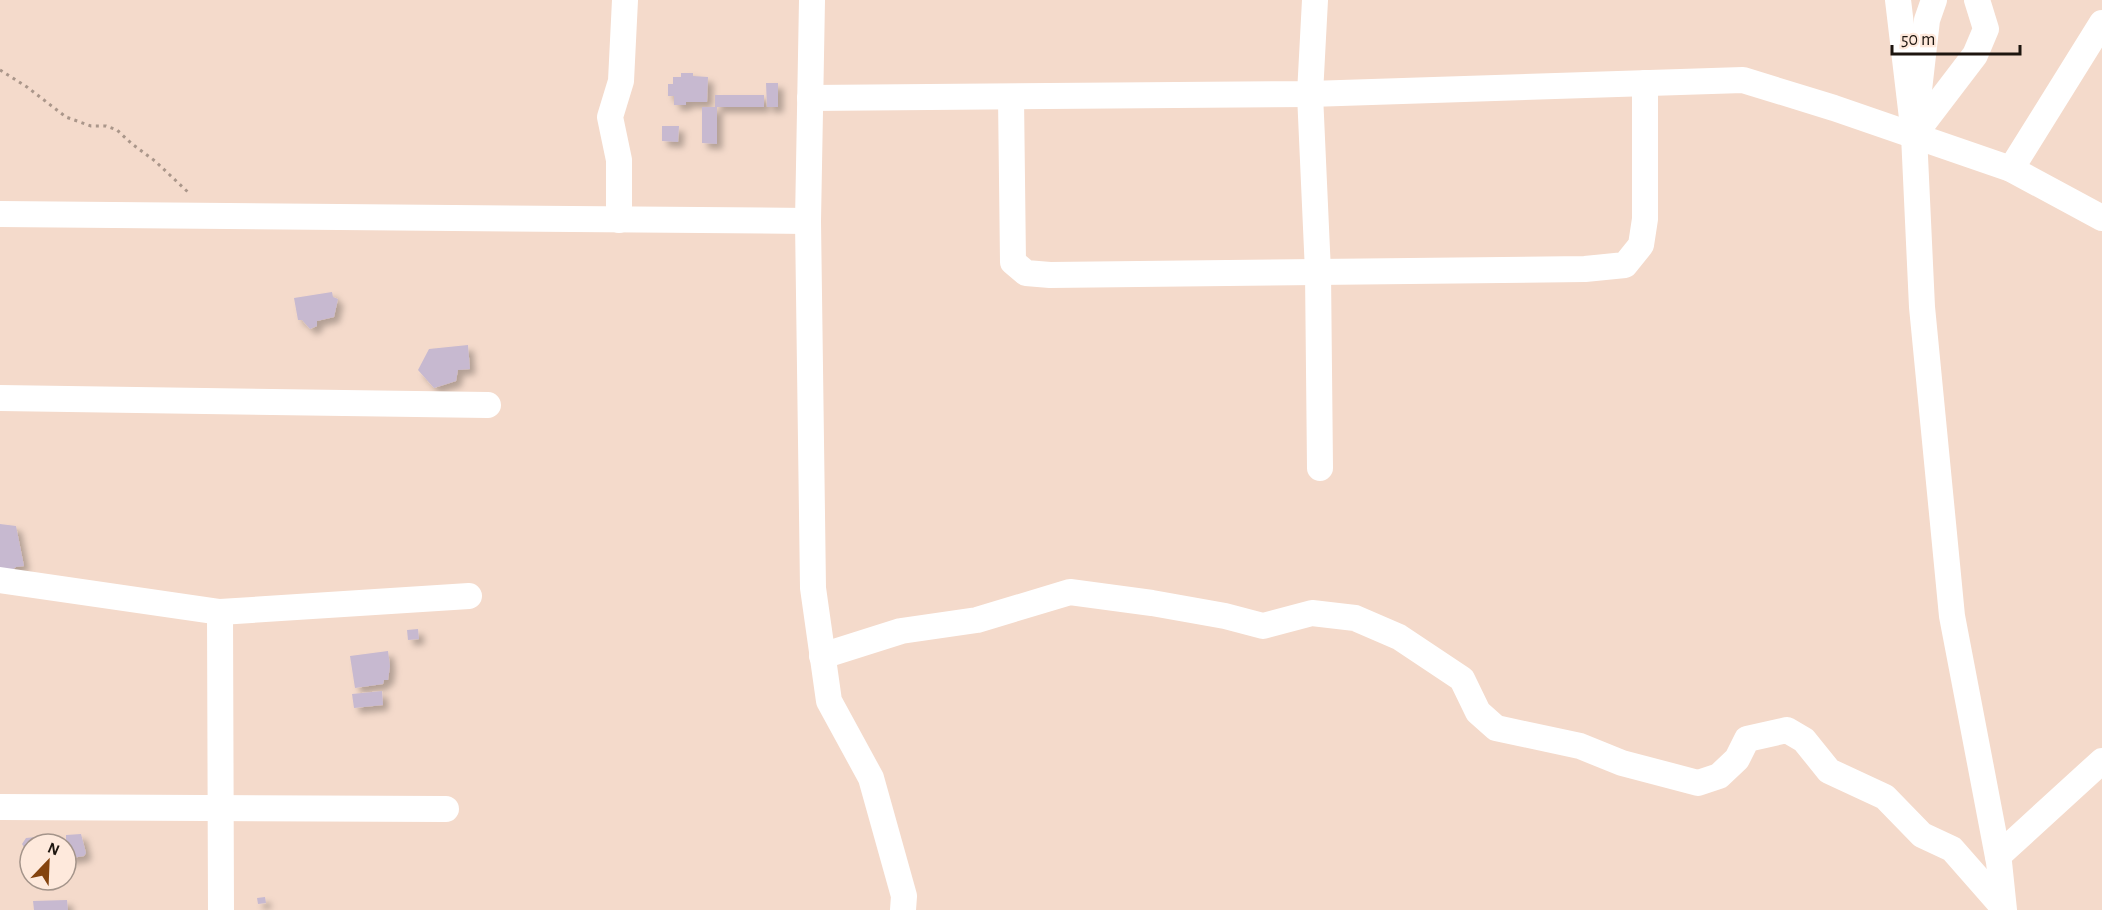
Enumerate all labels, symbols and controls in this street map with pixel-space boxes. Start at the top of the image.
scale bar [1892,18,2020,56]
text: 50 m [1901,31,1935,49]
north arrow [18,832,78,892]
text: N [45,840,62,859]

